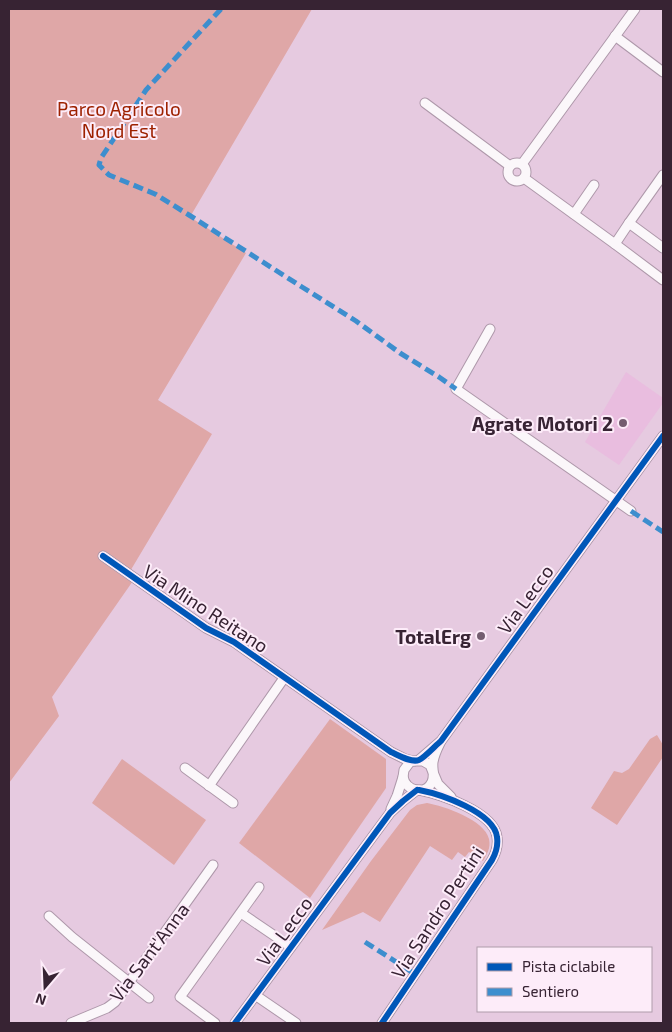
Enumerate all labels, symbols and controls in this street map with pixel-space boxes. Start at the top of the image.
park label: Parco Agricolo Nord Est [57,97,181,142]
place label: Agrate Motori 2 [472,412,613,435]
marker: Agrate Motori 2 [617,417,629,429]
street label: Via Mino Reitano [139,559,273,657]
street label: Via Lecco [492,560,558,638]
place label: TotalErg [395,625,471,648]
marker: TotalErg [475,630,487,642]
street label: Via Sandro Pertini [386,842,488,982]
street label: Via Lecco [251,892,317,970]
street label: Via Sant'Anna [104,898,194,1006]
legend [477,947,652,1012]
text: Pista ciclabile [522,957,615,975]
north arrow [20,962,70,1012]
text: Sentiero [522,982,579,1000]
text: N [33,990,48,1009]

